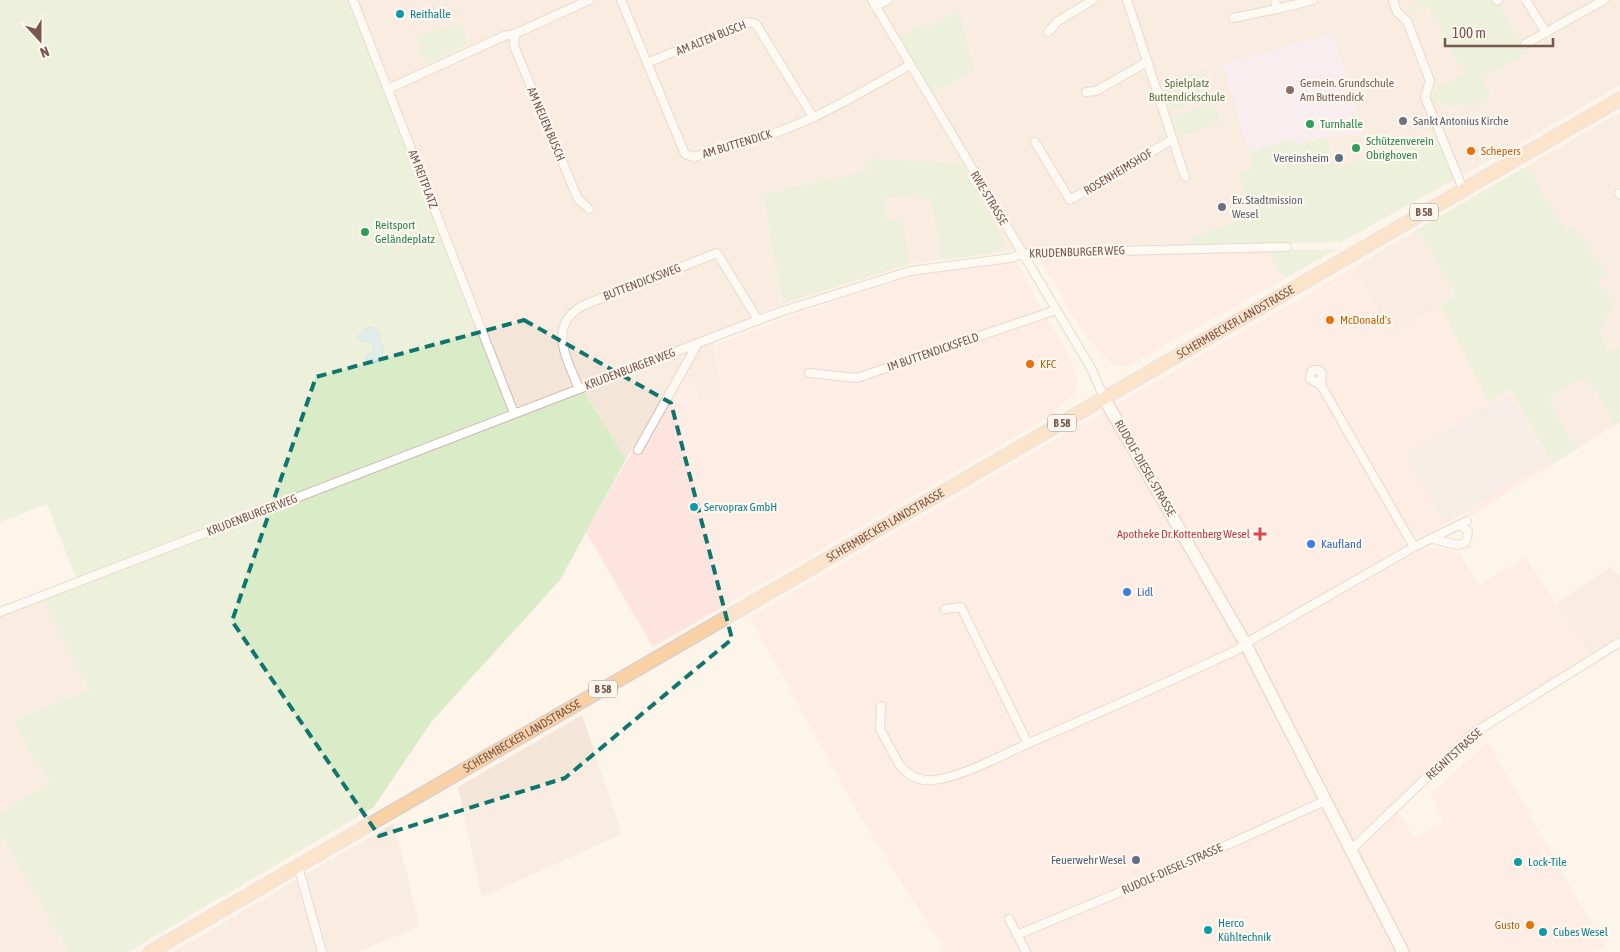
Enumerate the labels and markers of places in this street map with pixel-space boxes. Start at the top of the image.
place label: Reithalle [410,7,451,21]
marker: Reithalle [394,8,406,20]
place label: Gemein. Grundschule Am Buttendick [1300,76,1394,104]
marker: Gemein. Grundschule Am Buttendick [1284,84,1296,96]
place label: Sankt Antonius Kirche [1413,114,1509,128]
marker: Sankt Antonius Kirche [1397,115,1409,127]
place label: Turnhalle [1320,117,1363,131]
marker: Turnhalle [1304,118,1316,130]
place label: Schützenverein Obrighoven [1366,134,1434,162]
marker: Schützenverein Obrighoven [1350,142,1362,154]
place label: Schepers [1481,144,1521,158]
marker: Schepers [1465,145,1477,157]
place label: Vereinsheim [1274,151,1329,165]
marker: Vereinsheim [1333,152,1345,164]
place label: Ev. Stadtmission Wesel [1232,193,1303,221]
marker: Ev. Stadtmission Wesel [1216,201,1228,213]
place label: Reitsport Geländeplatz [375,218,435,246]
marker: Reitsport Geländeplatz [359,226,371,238]
place label: McDonald's [1340,313,1391,327]
marker: McDonald's [1324,314,1336,326]
place label: KFC [1040,357,1057,371]
marker: KFC [1024,358,1036,370]
place label: Servoprax GmbH [704,500,777,514]
marker: Servoprax GmbH [688,501,700,513]
place label: Apotheke Dr.Kottenberg Wesel [1117,527,1251,541]
marker: Apotheke Dr.Kottenberg Wesel [1254,528,1266,540]
place label: Kaufland [1321,537,1362,551]
marker: Kaufland [1305,538,1317,550]
place label: Lidl [1137,585,1154,599]
marker: Lidl [1121,586,1133,598]
place label: Feuerwehr Wesel [1051,853,1127,867]
marker: Feuerwehr Wesel [1130,854,1142,866]
place label: Lock-Tile [1528,855,1567,869]
marker: Lock-Tile [1512,856,1524,868]
place label: Herco Kühltechnik [1218,916,1272,944]
place label: Gusto [1495,918,1520,932]
marker: Gusto [1524,919,1536,931]
marker: Herco Kühltechnik [1202,924,1214,936]
place label: Cubes Wesel [1553,925,1609,939]
marker: Cubes Wesel [1537,926,1549,938]

